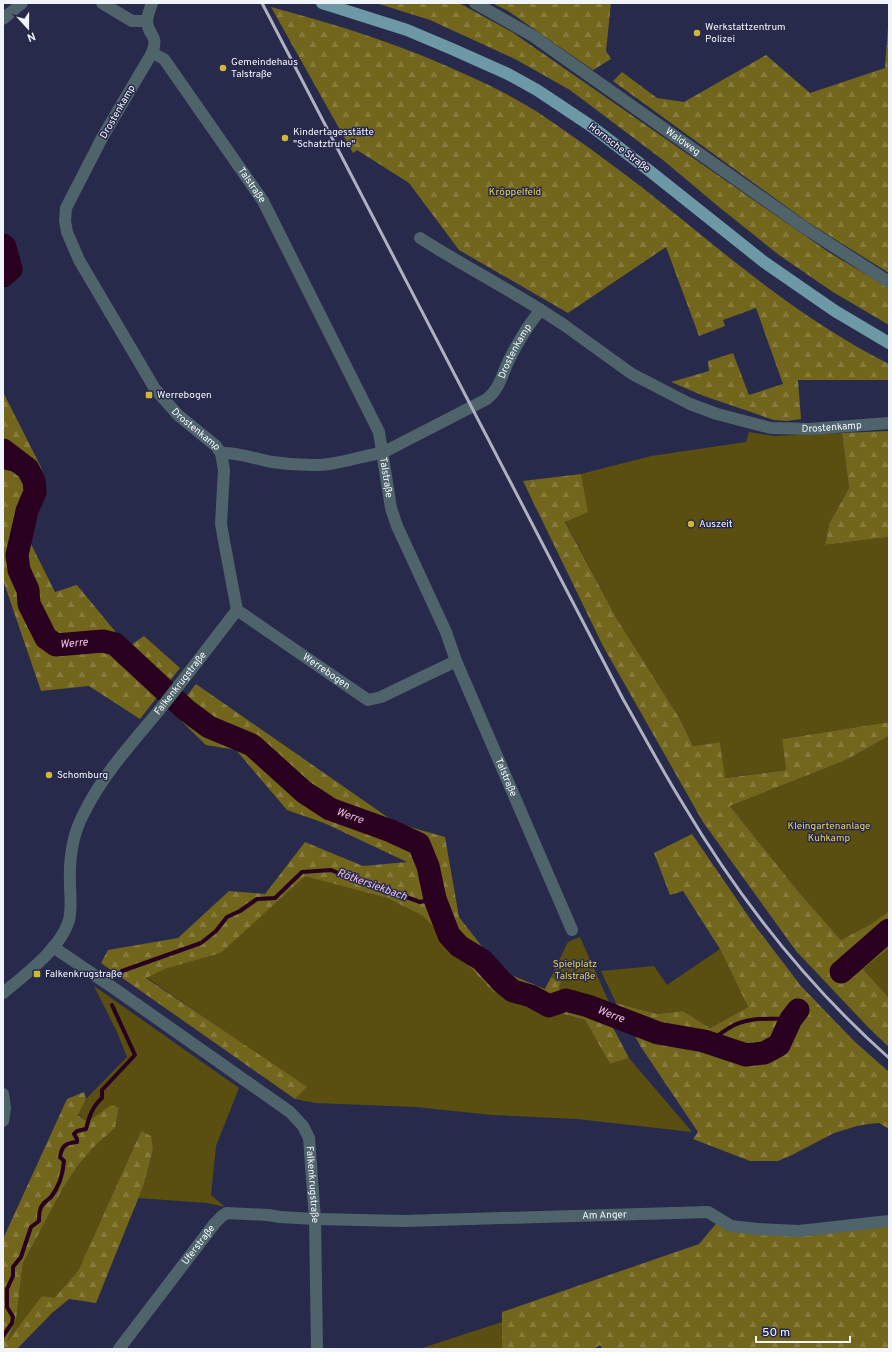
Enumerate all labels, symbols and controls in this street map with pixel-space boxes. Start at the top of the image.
north arrow [8,8,48,48]
place label: Werkstattzentrum Polizei [705,21,786,46]
text: N [25,28,37,44]
marker: Werkstattzentrum Polizei [692,28,702,38]
place label: Gemeindehaus Talstraße [231,56,298,81]
marker: Gemeindehaus Talstraße [218,63,228,73]
street label: Drostenkamp [97,82,139,141]
street label: Hornsche Straße [585,120,653,176]
street label: Waldweg [663,125,703,159]
place label: Kindertagesstätte "Schatztruhe" [293,126,374,151]
marker: Kindertagesstätte "Schatztruhe" [280,133,290,143]
street label: Talstraße [235,164,269,206]
park label: Kröppelfeld [489,186,541,199]
street label: Drostenkamp [495,321,535,381]
place label: Werrebogen [157,389,212,402]
marker: Werrebogen [144,390,154,400]
street label: Drostenkamp [168,405,224,453]
street label: Drostenkamp [801,419,862,436]
street label: Talstraße [377,456,396,499]
place label: Auszeit [699,518,733,531]
marker: Auszeit [686,519,696,529]
water label: Werre [59,635,89,652]
street label: Falkenkrugstraße [151,649,209,718]
street label: Werrebogen [300,651,353,692]
street label: Talstraße [492,756,520,799]
place label: Schomburg [57,769,108,782]
marker: Schomburg [44,770,54,780]
water label: Werre [334,805,366,828]
park label: Kleingartenanlage Kuhkamp [788,820,870,845]
water label: Rötkersiekbach [335,866,409,904]
park label: Spielplatz Talstraße [553,958,597,983]
place label: Falkenkrugstraße [45,968,122,981]
marker: Falkenkrugstraße [32,969,42,979]
water label: Werre [595,1003,627,1027]
street label: Falkenkrugstraße [303,1146,322,1223]
street label: Am Anger [582,1208,627,1222]
street label: Uferstraße [179,1222,218,1267]
scale bar [756,1318,850,1344]
text: 50 m [762,1325,790,1341]

